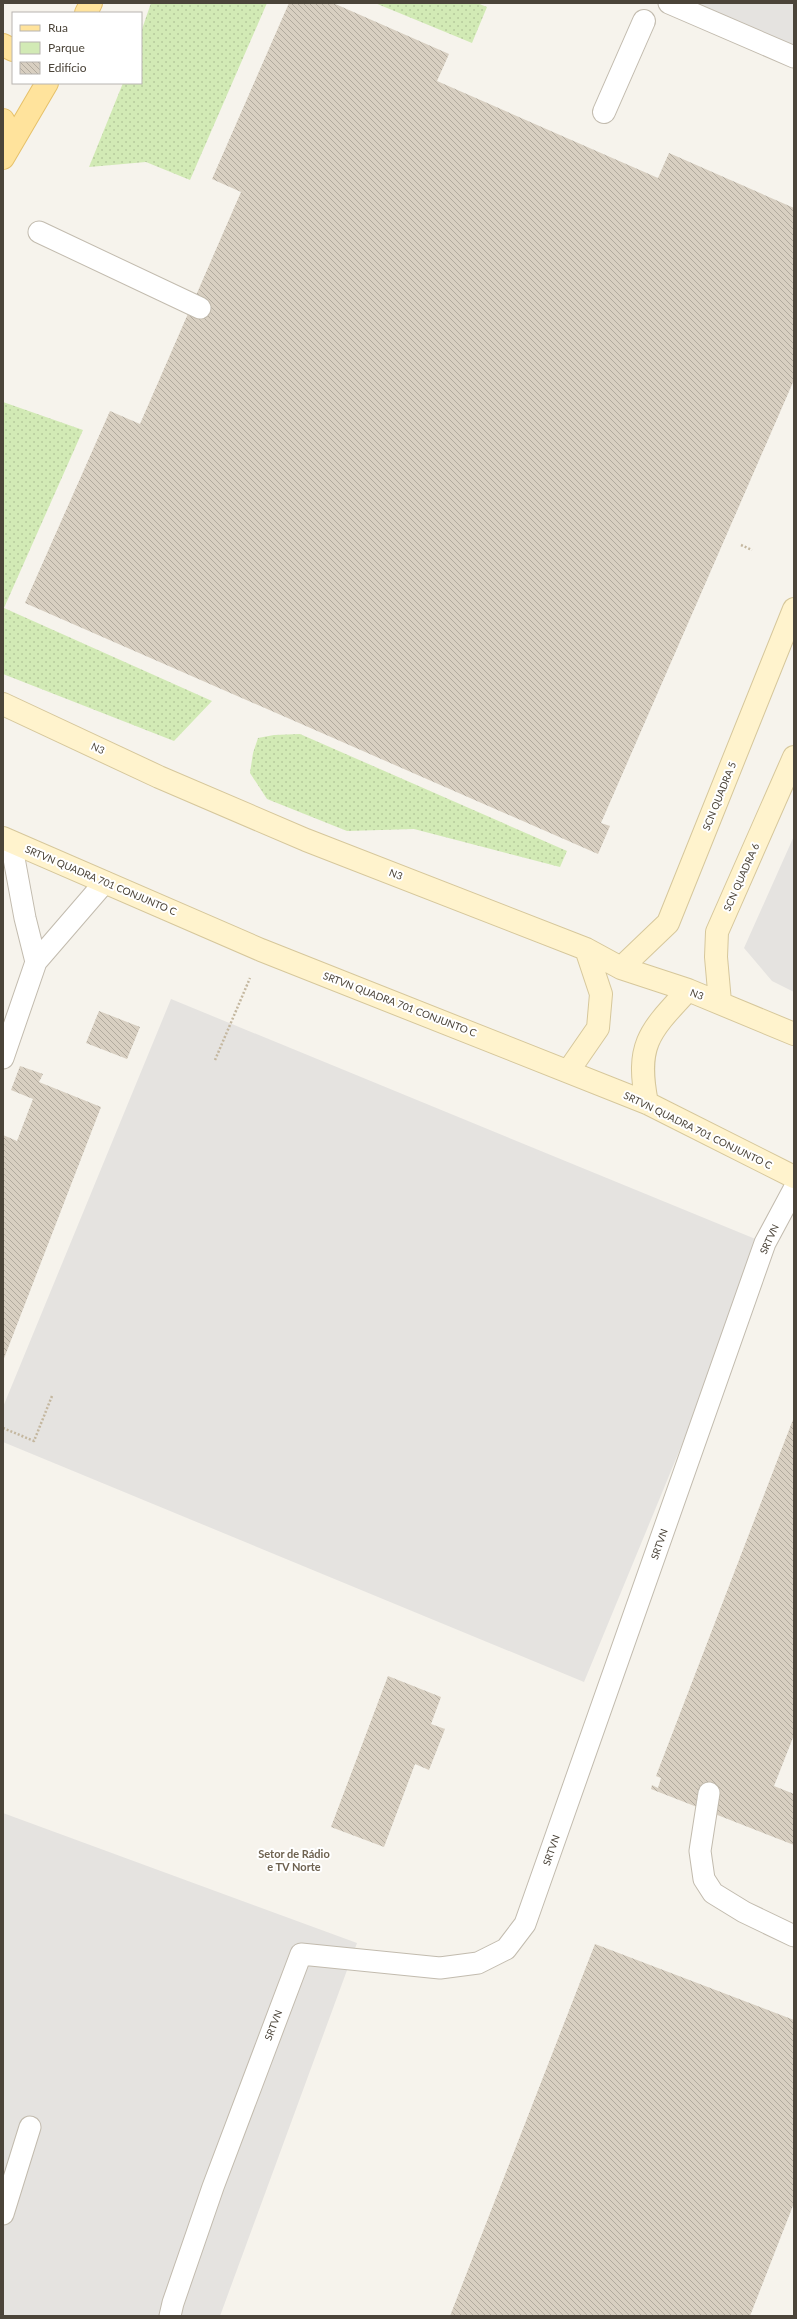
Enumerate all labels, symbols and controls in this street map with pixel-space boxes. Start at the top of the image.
legend [12,12,142,84]
text: Rua [48,20,68,35]
text: Parque [48,40,85,55]
text: Edifício [48,60,87,75]
street label: N3 [89,740,107,756]
street label: SCN QUADRA 5 [700,760,738,832]
street label: SCN QUADRA 6 [721,841,761,913]
street label: SRTVN QUADRA 701 CONJUNTO C [23,843,179,918]
street label: N3 [388,866,405,882]
street label: SRTVN QUADRA 701 CONJUNTO C [322,969,479,1039]
street label: N3 [689,986,706,1002]
street label: SRTVN QUADRA 701 CONJUNTO C [622,1089,774,1171]
street label: SRTVN [757,1222,781,1256]
street label: SRTVN [648,1527,670,1561]
street label: SRTVN [540,1833,562,1867]
district label: Setor de Rádio e TV Norte [258,1847,330,1873]
street label: SRTVN [262,2008,284,2042]

